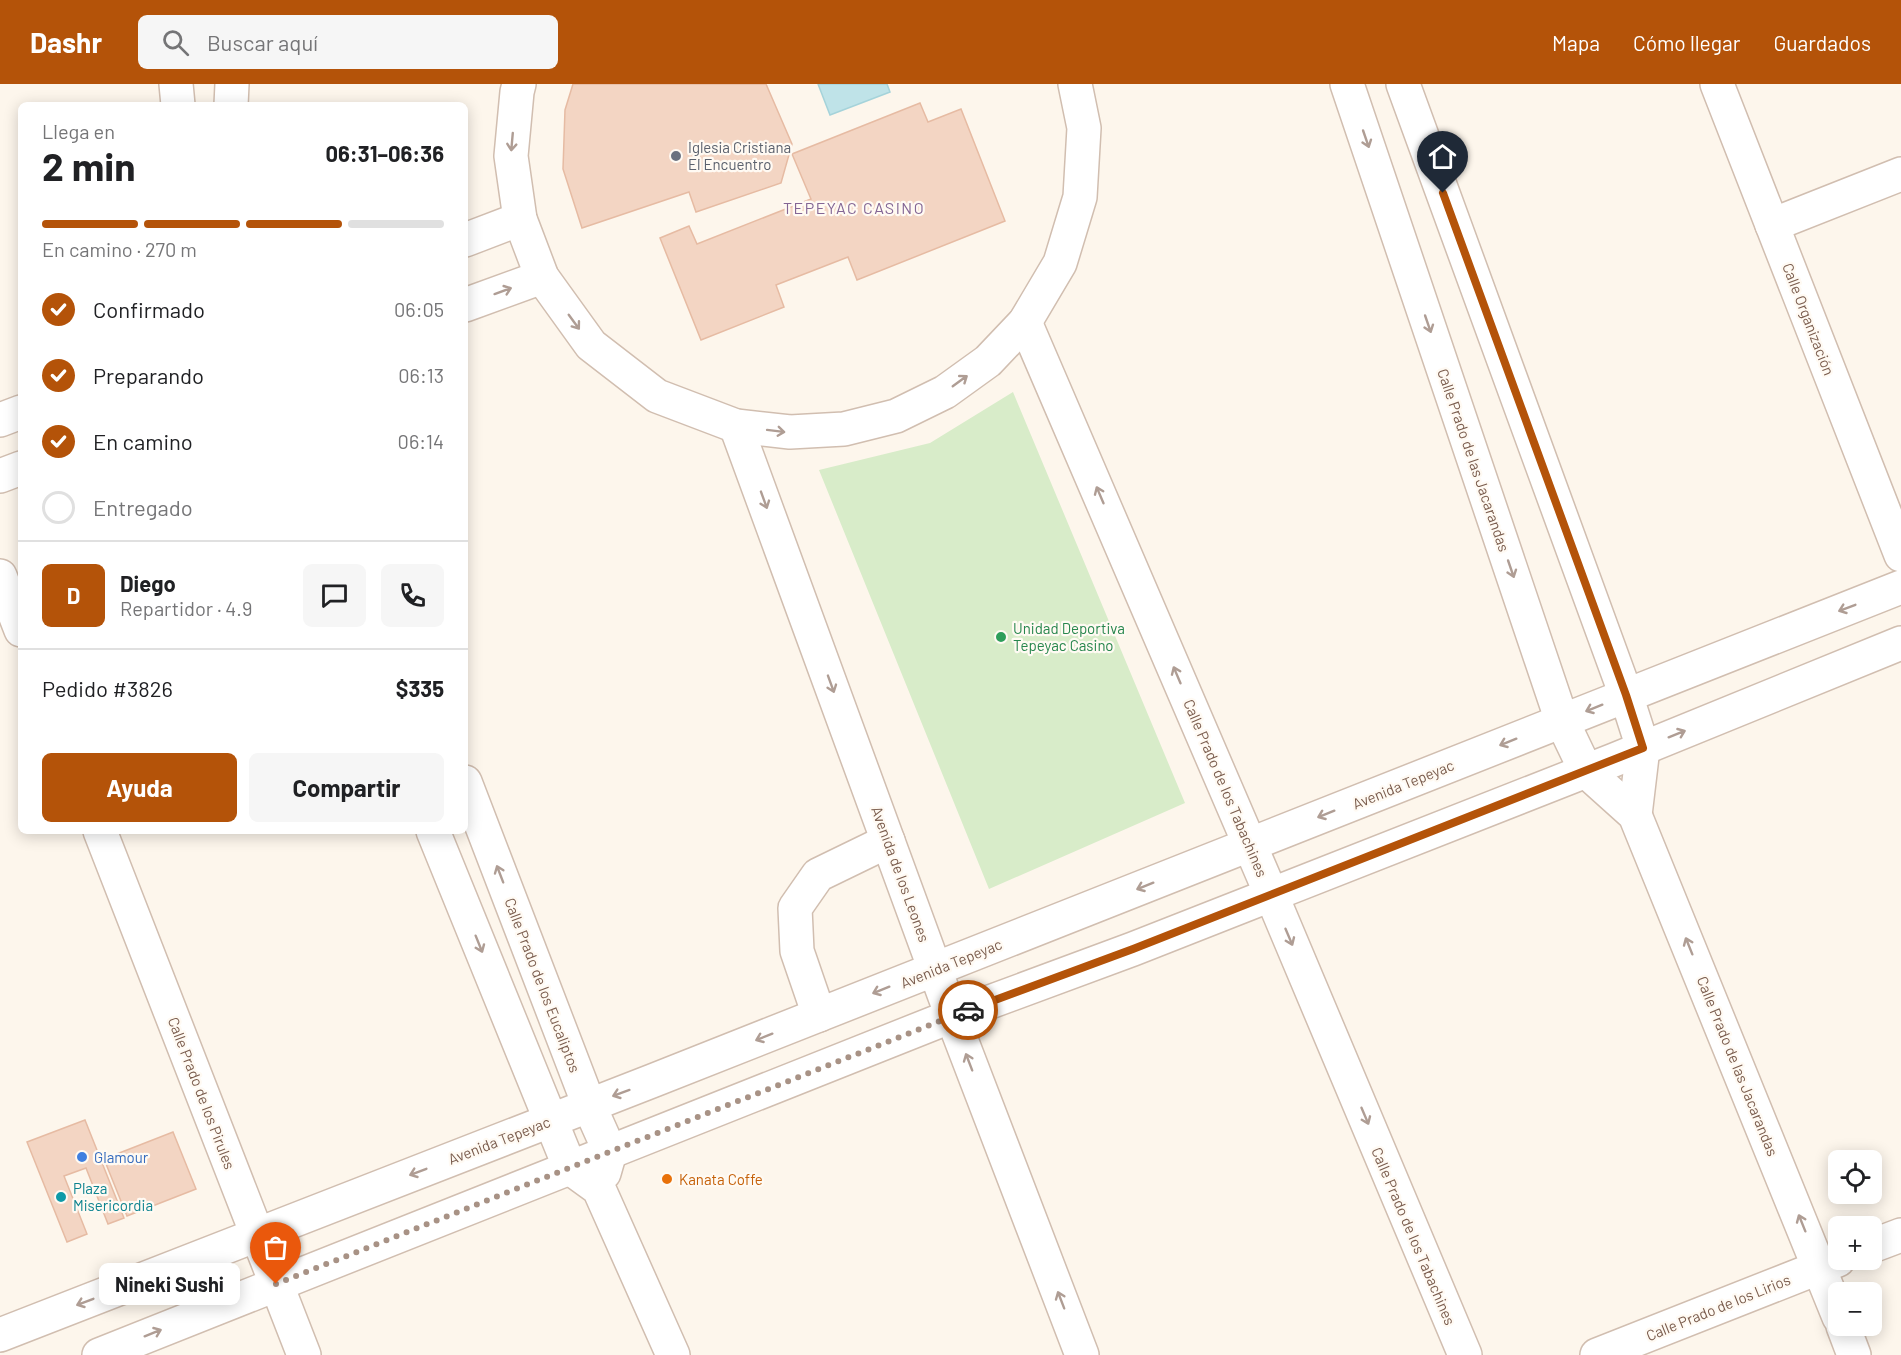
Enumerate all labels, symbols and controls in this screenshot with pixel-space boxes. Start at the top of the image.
search box [138,15,558,69]
text: Dashr [30,25,102,59]
icon: search [159,26,192,59]
text: Buscar aquí [207,29,318,55]
text: Mapa [1552,30,1600,55]
text: Cómo llegar [1633,30,1740,55]
text: Guardados [1773,30,1871,55]
text: Llega en [42,119,115,143]
one-way arrow [1361,129,1372,148]
one-way arrow [506,131,517,151]
pin [1417,131,1468,193]
place label: Iglesia Cristiana El Encuentro [688,138,791,173]
text: 06:31–06:36 [326,140,444,166]
icon: home [1426,140,1459,173]
text: 2 min [42,142,135,189]
marker: Iglesia Cristiana El Encuentro [669,149,683,163]
district label: TEPEYAC CASINO [783,198,925,217]
text: En camino · 270 m [42,237,197,261]
street label: Calle Organización [1779,260,1839,378]
one-way arrow [494,284,512,295]
icon: check [42,293,75,326]
text: Confirmado [93,296,205,322]
text: 06:05 [394,297,444,321]
one-way arrow [568,313,580,329]
one-way arrow [1424,314,1435,333]
icon: check [42,359,75,392]
text: Preparando [93,362,204,388]
text: 06:13 [398,363,444,387]
street label: Calle Prado de las Jacarandas [1434,366,1514,554]
one-way arrow [952,375,968,387]
icon: check [42,425,75,458]
one-way arrow [766,425,786,436]
text: En camino [93,428,193,454]
text: 06:14 [398,429,444,453]
one-way arrow [1094,487,1105,505]
one-way arrow [759,491,770,509]
text: Entregado [93,494,193,520]
one-way arrow [1506,559,1517,578]
button: chat [303,564,366,627]
button: phone [381,564,444,627]
text: Diego [120,570,176,596]
text: D [67,582,80,608]
text: Repartidor · 4.9 [120,596,252,620]
one-way arrow [1838,603,1856,614]
place label: Unidad Deportiva Tepeyac Casino [1013,619,1125,654]
marker: Unidad Deportiva Tepeyac Casino [994,630,1008,644]
one-way arrow [1171,666,1182,684]
one-way arrow [826,674,837,692]
text: Pedido #3826 [42,675,173,701]
text: $335 [396,675,444,701]
street label: Calle Prado de los Tabachines [1180,696,1272,880]
one-way arrow [1585,703,1604,714]
one-way arrow [1668,728,1686,739]
one-way arrow [1499,737,1518,748]
button: Ayuda [42,753,237,822]
button: Compartir [249,753,444,822]
street label: Avenida Tepeyac [1350,755,1457,813]
street label: Avenida de los Leones [868,804,934,944]
one-way arrow [1318,809,1336,820]
one-way arrow [494,865,505,883]
one-way arrow [1136,881,1155,892]
street label: Calle Prado de los Eucaliptos [501,895,585,1075]
one-way arrow [1284,927,1295,945]
one-way arrow [474,934,485,952]
street label: Avenida Tepeyac [898,934,1005,992]
one-way arrow [1683,937,1694,955]
street label: Calle Prado de las Jacarandas [1694,973,1782,1159]
courier [938,980,998,1040]
one-way arrow [873,986,891,997]
icon: car [952,994,985,1027]
street label: Calle Prado de los Pirules [165,1014,239,1172]
one-way arrow [755,1032,774,1043]
one-way arrow [963,1053,974,1072]
one-way arrow [612,1088,630,1099]
one-way arrow [1360,1107,1371,1125]
street label: Avenida Tepeyac [445,1112,553,1168]
street label: Calle Prado de los Tabachines [1368,1144,1460,1328]
place label: Glamour [94,1148,149,1166]
marker: Glamour [75,1150,89,1164]
map controls [1828,1150,1882,1336]
button: locate [1828,1150,1882,1204]
one-way arrow [409,1167,428,1178]
place label: Kanata Coffe [679,1170,763,1188]
marker: Kanata Coffe [660,1172,674,1186]
place label: Plaza Misericordia [73,1179,153,1214]
marker: Plaza Misericordia [54,1190,68,1204]
one-way arrow [1796,1215,1807,1233]
button: + [1828,1216,1882,1270]
pin [250,1222,301,1284]
icon: bag [259,1231,292,1264]
callout: Nineki Sushi [99,1263,240,1305]
street label: Calle Prado de los Lirios [1643,1270,1793,1344]
text: Nineki Sushi [115,1272,224,1296]
button: − [1828,1282,1882,1336]
one-way arrow [1055,1292,1066,1310]
one-way arrow [77,1297,95,1308]
one-way arrow [143,1327,162,1338]

